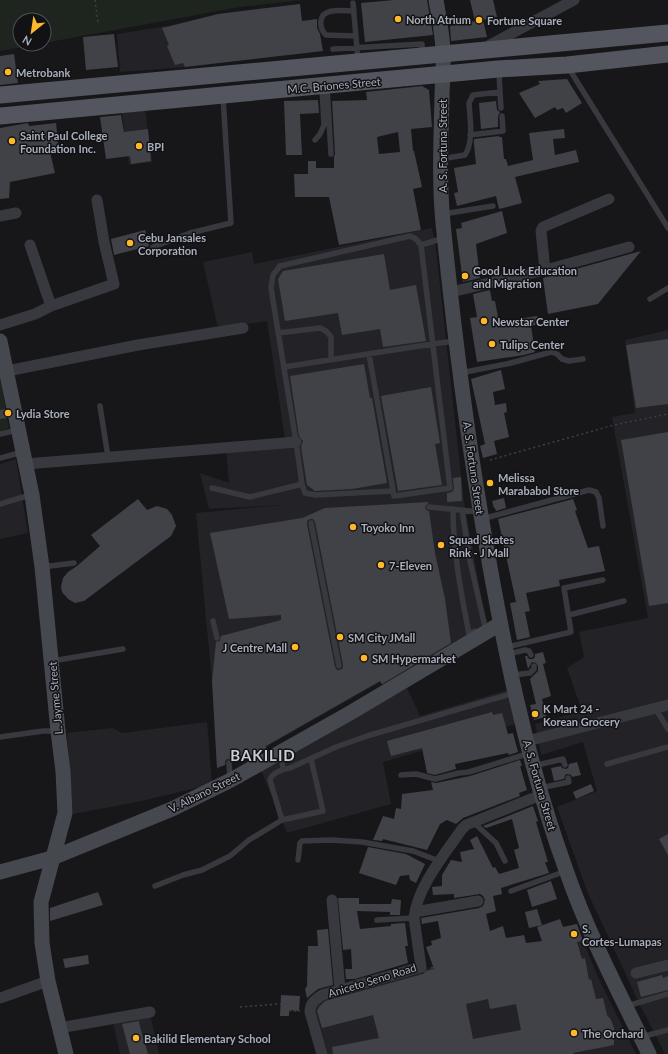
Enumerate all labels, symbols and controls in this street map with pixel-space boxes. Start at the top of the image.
north arrow [12,12,52,52]
place label: North Atrium [406,13,471,26]
marker: North Atrium [393,14,403,24]
place label: Fortune Square [487,14,562,27]
marker: Fortune Square [474,15,484,25]
text: N [20,33,34,49]
place label: Metrobank [16,66,70,79]
marker: Metrobank [3,67,13,77]
street label: M.C. Briones Street [287,74,381,96]
street label: A. S. Fortuna Street [436,99,449,193]
place label: Saint Paul College Foundation Inc. [20,129,108,155]
marker: Saint Paul College Foundation Inc. [7,136,17,146]
place label: BPI [147,140,164,153]
marker: BPI [134,141,144,151]
place label: Cebu Jansales Corporation [138,231,206,257]
marker: Cebu Jansales Corporation [125,238,135,248]
place label: Good Luck Education and Migration [473,264,577,290]
marker: Good Luck Education and Migration [460,271,470,281]
place label: Newstar Center [492,315,570,328]
marker: Newstar Center [479,316,489,326]
place label: Tulips Center [500,338,565,351]
marker: Tulips Center [487,339,497,349]
place label: Lydia Store [16,407,70,420]
marker: Lydia Store [3,408,13,418]
street label: A. S. Fortuna Street [461,421,487,515]
place label: Melissa Marababol Store [498,471,579,497]
marker: Melissa Marababol Store [485,478,495,488]
place label: Toyoko Inn [361,521,415,534]
marker: Toyoko Inn [348,522,358,532]
place label: Squad Skates Rink - J Mall [449,533,514,559]
marker: Squad Skates Rink - J Mall [436,540,446,550]
place label: 7-Eleven [389,559,432,572]
marker: 7-Eleven [376,560,386,570]
place label: SM City JMall [348,631,415,644]
marker: SM City JMall [335,632,345,642]
place label: J Centre Mall [223,641,287,654]
marker: J Centre Mall [290,642,300,652]
place label: SM Hypermarket [372,652,457,665]
marker: SM Hypermarket [359,653,369,663]
street label: L. Jayme Street [45,661,65,735]
place label: K Mart 24 - Korean Grocery [543,702,620,728]
marker: K Mart 24 - Korean Grocery [530,709,540,719]
street label: A. S. Fortuna Street [521,738,559,832]
district label: BAKILID [230,746,296,764]
street label: V. Albano Street [166,769,242,815]
place label: S. Cortes-Lumapas [582,922,662,948]
marker: S. Cortes-Lumapas [569,929,579,939]
street label: Aniceto Seno Road [326,960,418,1000]
place label: The Orchard [582,1027,643,1040]
marker: The Orchard [569,1028,579,1038]
place label: Bakilid Elementary School [144,1032,271,1045]
marker: Bakilid Elementary School [131,1033,141,1043]

